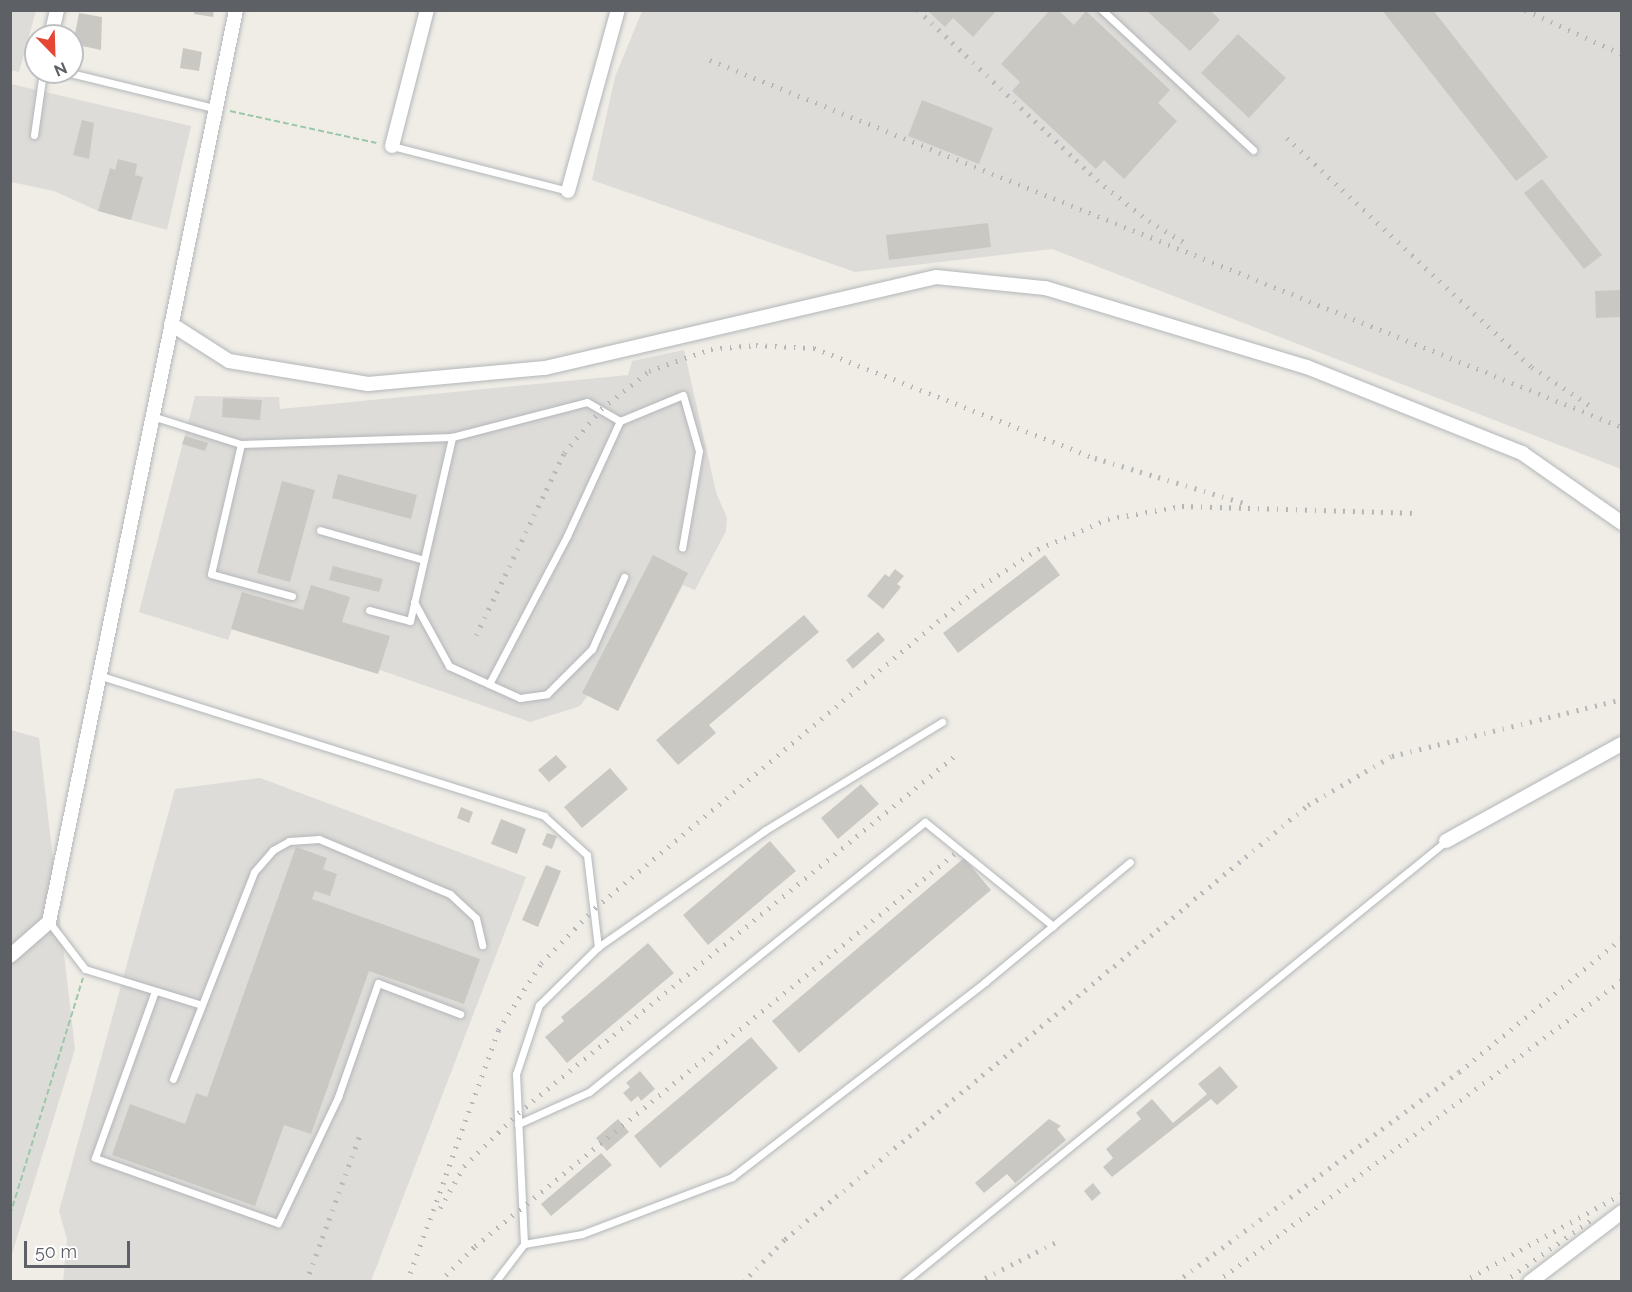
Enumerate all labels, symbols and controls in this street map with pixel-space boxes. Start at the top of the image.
north arrow [24,24,84,84]
text: N [51,58,70,80]
scale bar [27,1229,134,1267]
text: 50 m [35,1241,77,1262]

